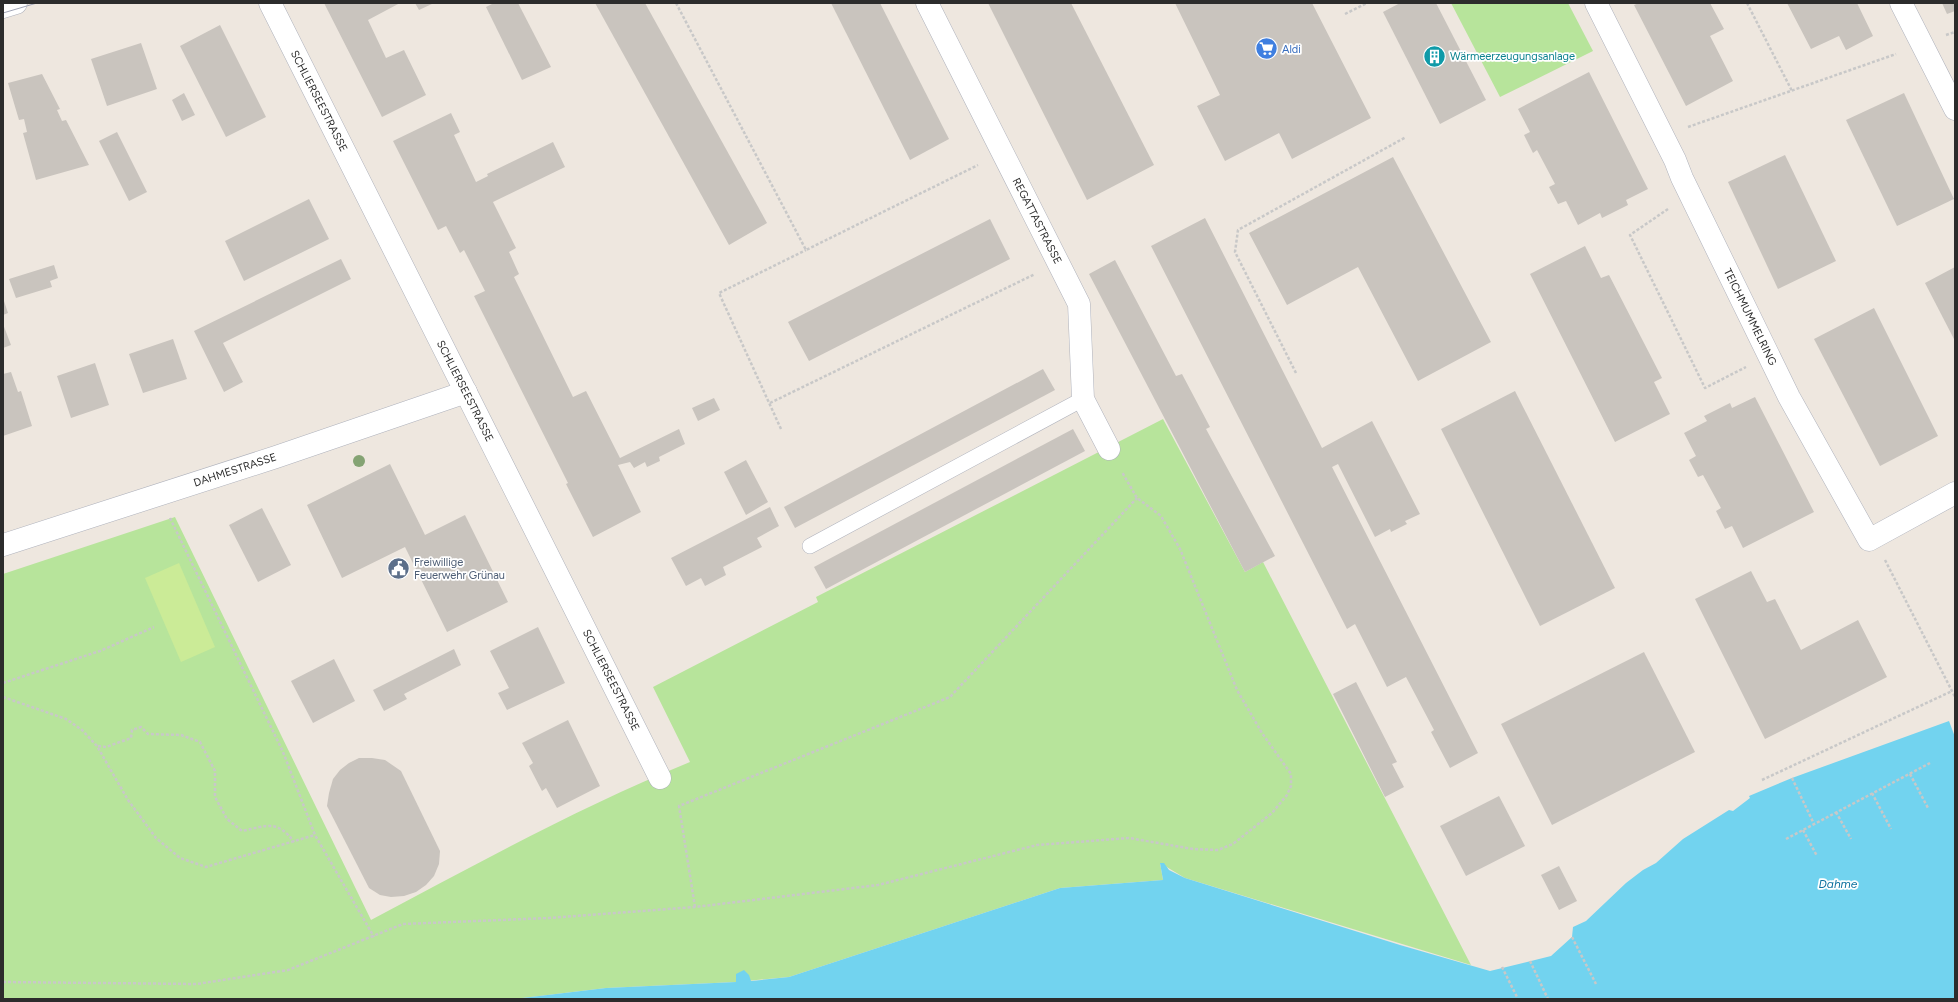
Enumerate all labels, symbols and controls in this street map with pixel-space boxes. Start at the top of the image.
supermarket icon: Aldi [1254,36,1280,62]
place label: Aldi [1282,43,1301,56]
building icon: Wärmeerzeugungsanlage [1421,43,1447,69]
street label: SCHLIERSEESTRASSE [288,48,350,154]
place label: Wärmeerzeugungsanlage [1450,50,1575,63]
street label: REGATTASTRASSE [1010,176,1064,266]
street label: TEICHMUMMELRING [1721,266,1779,368]
street label: SCHLIERSEESTRASSE [434,338,496,444]
street label: DAHMESTRASSE [192,450,278,490]
public building icon: Freiwillige Feuerwehr Grünau [386,555,412,581]
place label: Freiwillige Feuerwehr Grünau [414,556,505,582]
street label: SCHLIERSEESTRASSE [580,627,642,733]
water label: Dahme [1819,877,1858,891]

